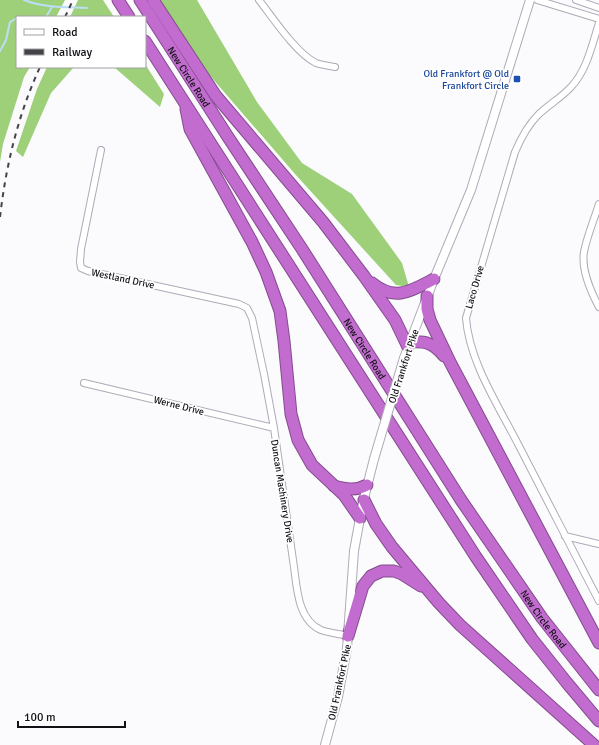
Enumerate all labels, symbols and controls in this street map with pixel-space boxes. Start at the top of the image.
legend [16,16,146,68]
text: Road [52,25,78,40]
text: Railway [52,45,92,60]
street label: New Circle Road [164,45,212,110]
place label: Old Frankfort @ Old Frankfort Circle [423,68,509,92]
marker: Old Frankfort @ Old Frankfort Circle [512,74,522,84]
street label: Laco Drive [463,264,487,310]
street label: Westland Drive [90,266,156,292]
street label: New Circle Road [341,317,388,382]
street label: Old Frankfort Pike [386,328,422,405]
street label: Werne Drive [152,394,205,418]
street label: Duncan Machinery Drive [268,439,296,544]
street label: New Circle Road [517,588,569,651]
street label: Old Frankfort Pike [326,643,354,721]
scale bar [18,703,125,729]
text: 100 m [24,710,56,725]

